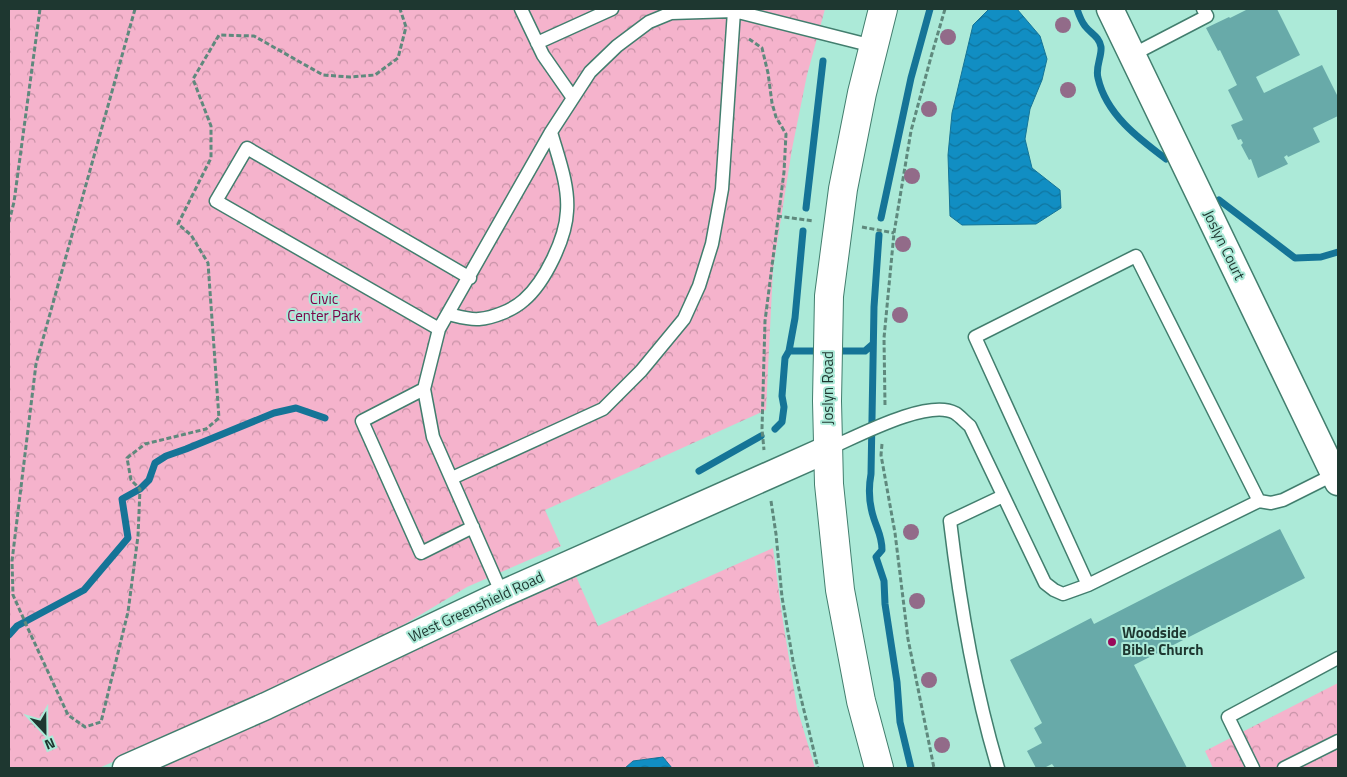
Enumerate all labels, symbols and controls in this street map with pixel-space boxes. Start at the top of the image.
street label: Joslyn Court [1198,206,1252,284]
park label: Civic Center Park [287,287,361,327]
street label: Joslyn Road [816,351,839,425]
street label: West Greenshield Road [404,565,547,648]
place label: Woodside Bible Church [1122,621,1203,661]
marker: Woodside Bible Church [1106,636,1118,648]
north arrow [20,707,70,757]
text: N [42,733,58,756]

